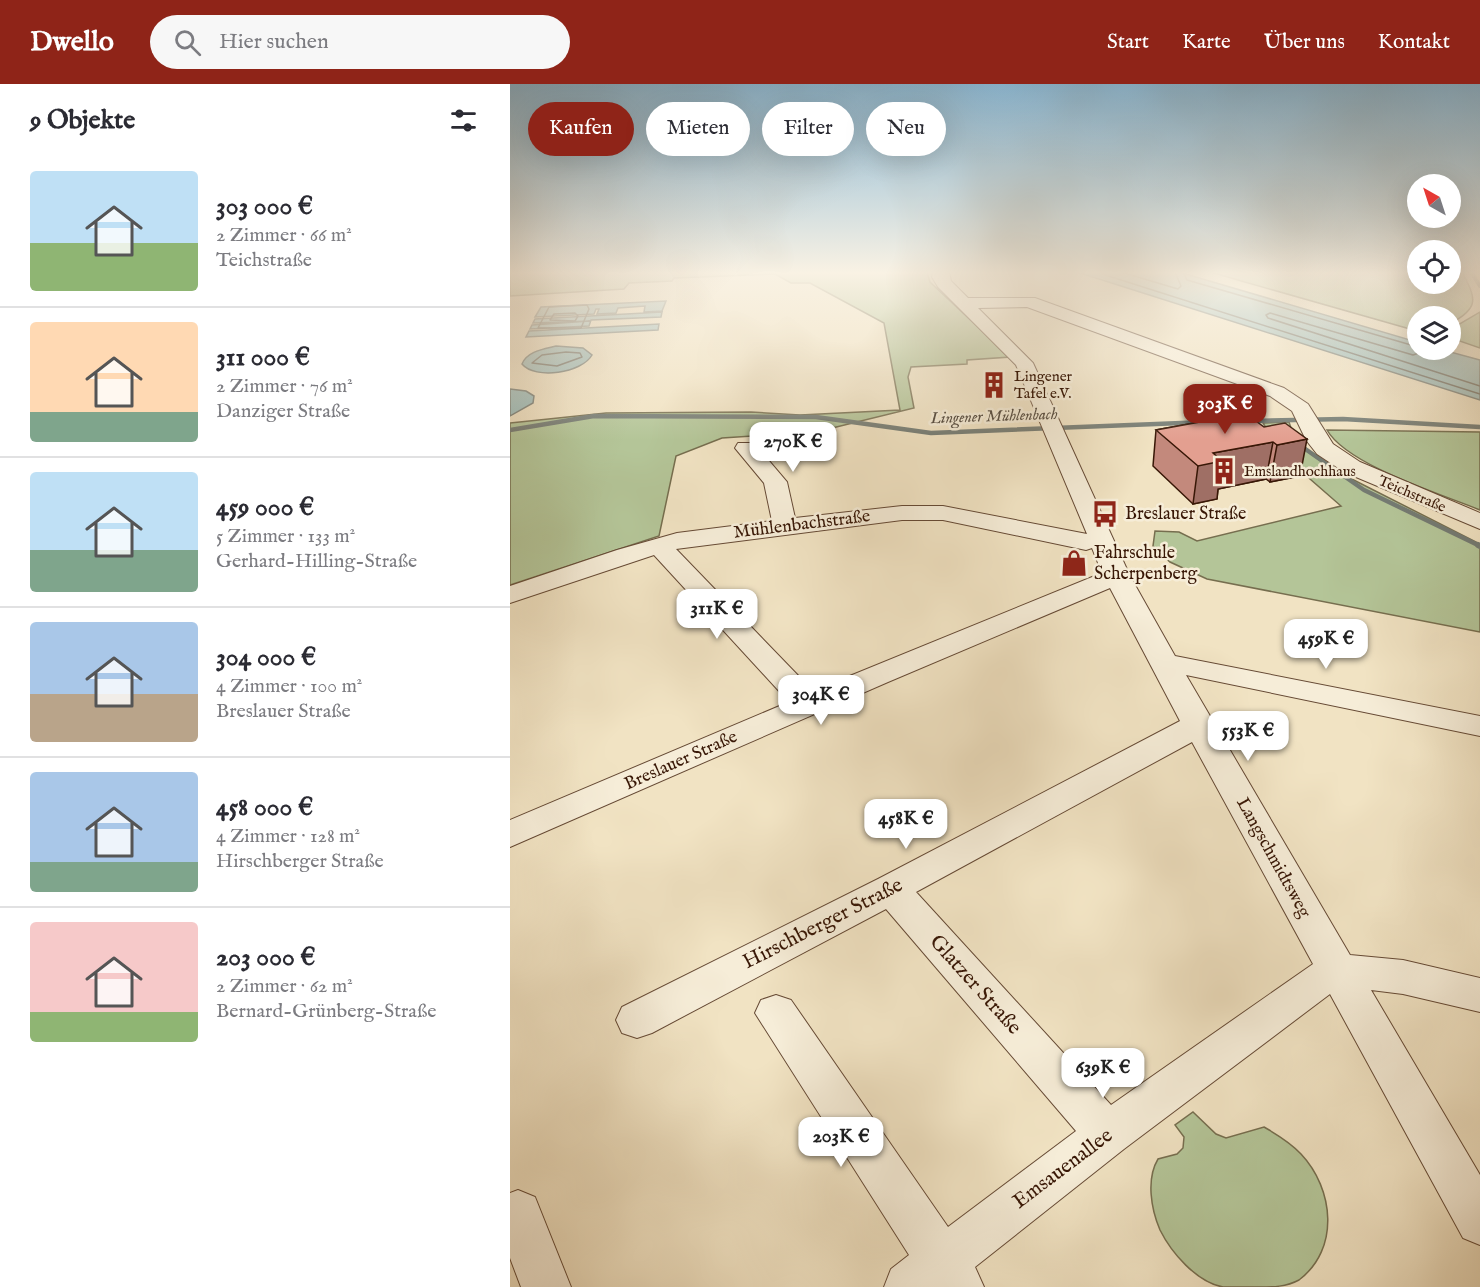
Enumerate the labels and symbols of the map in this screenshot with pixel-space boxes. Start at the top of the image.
north arrow [1407,174,1461,228]
place label: Lingener Tafel e.V. [1014,367,1073,403]
building icon: Lingener Tafel e.V. [979,370,1009,400]
pin: 303K € [1176,384,1274,435]
water label: Lingener Mühlenbach [929,405,1058,429]
pin: 270K € [744,422,842,473]
building icon: Emslandhochhaus [1209,456,1239,486]
place label: Emslandhochhaus [1244,462,1356,481]
street label: Teichstraße [1375,471,1449,517]
bus stop icon: Breslauer Straße [1090,499,1120,529]
place label: Breslauer Straße [1125,503,1246,526]
street label: Mühlenbachstraße [732,505,872,545]
place label: Fahrschule Scherpenberg [1094,542,1197,586]
shop icon: Fahrschule Scherpenberg [1059,548,1089,578]
pin: 311K € [668,589,766,640]
pin: 459K € [1277,619,1375,670]
pin: 304K € [772,675,870,726]
pin: 553K € [1199,711,1297,762]
street label: Breslauer Straße [621,726,741,796]
street label: Langschmidtsweg [1230,794,1316,922]
pin: 458K € [857,799,955,850]
street label: Hirschberger Straße [738,872,908,976]
street label: Glatzer Straße [923,929,1027,1041]
pin: 639K € [1054,1048,1152,1099]
pin: 203K € [792,1117,890,1168]
street label: Emsauenallee [1007,1122,1119,1216]

